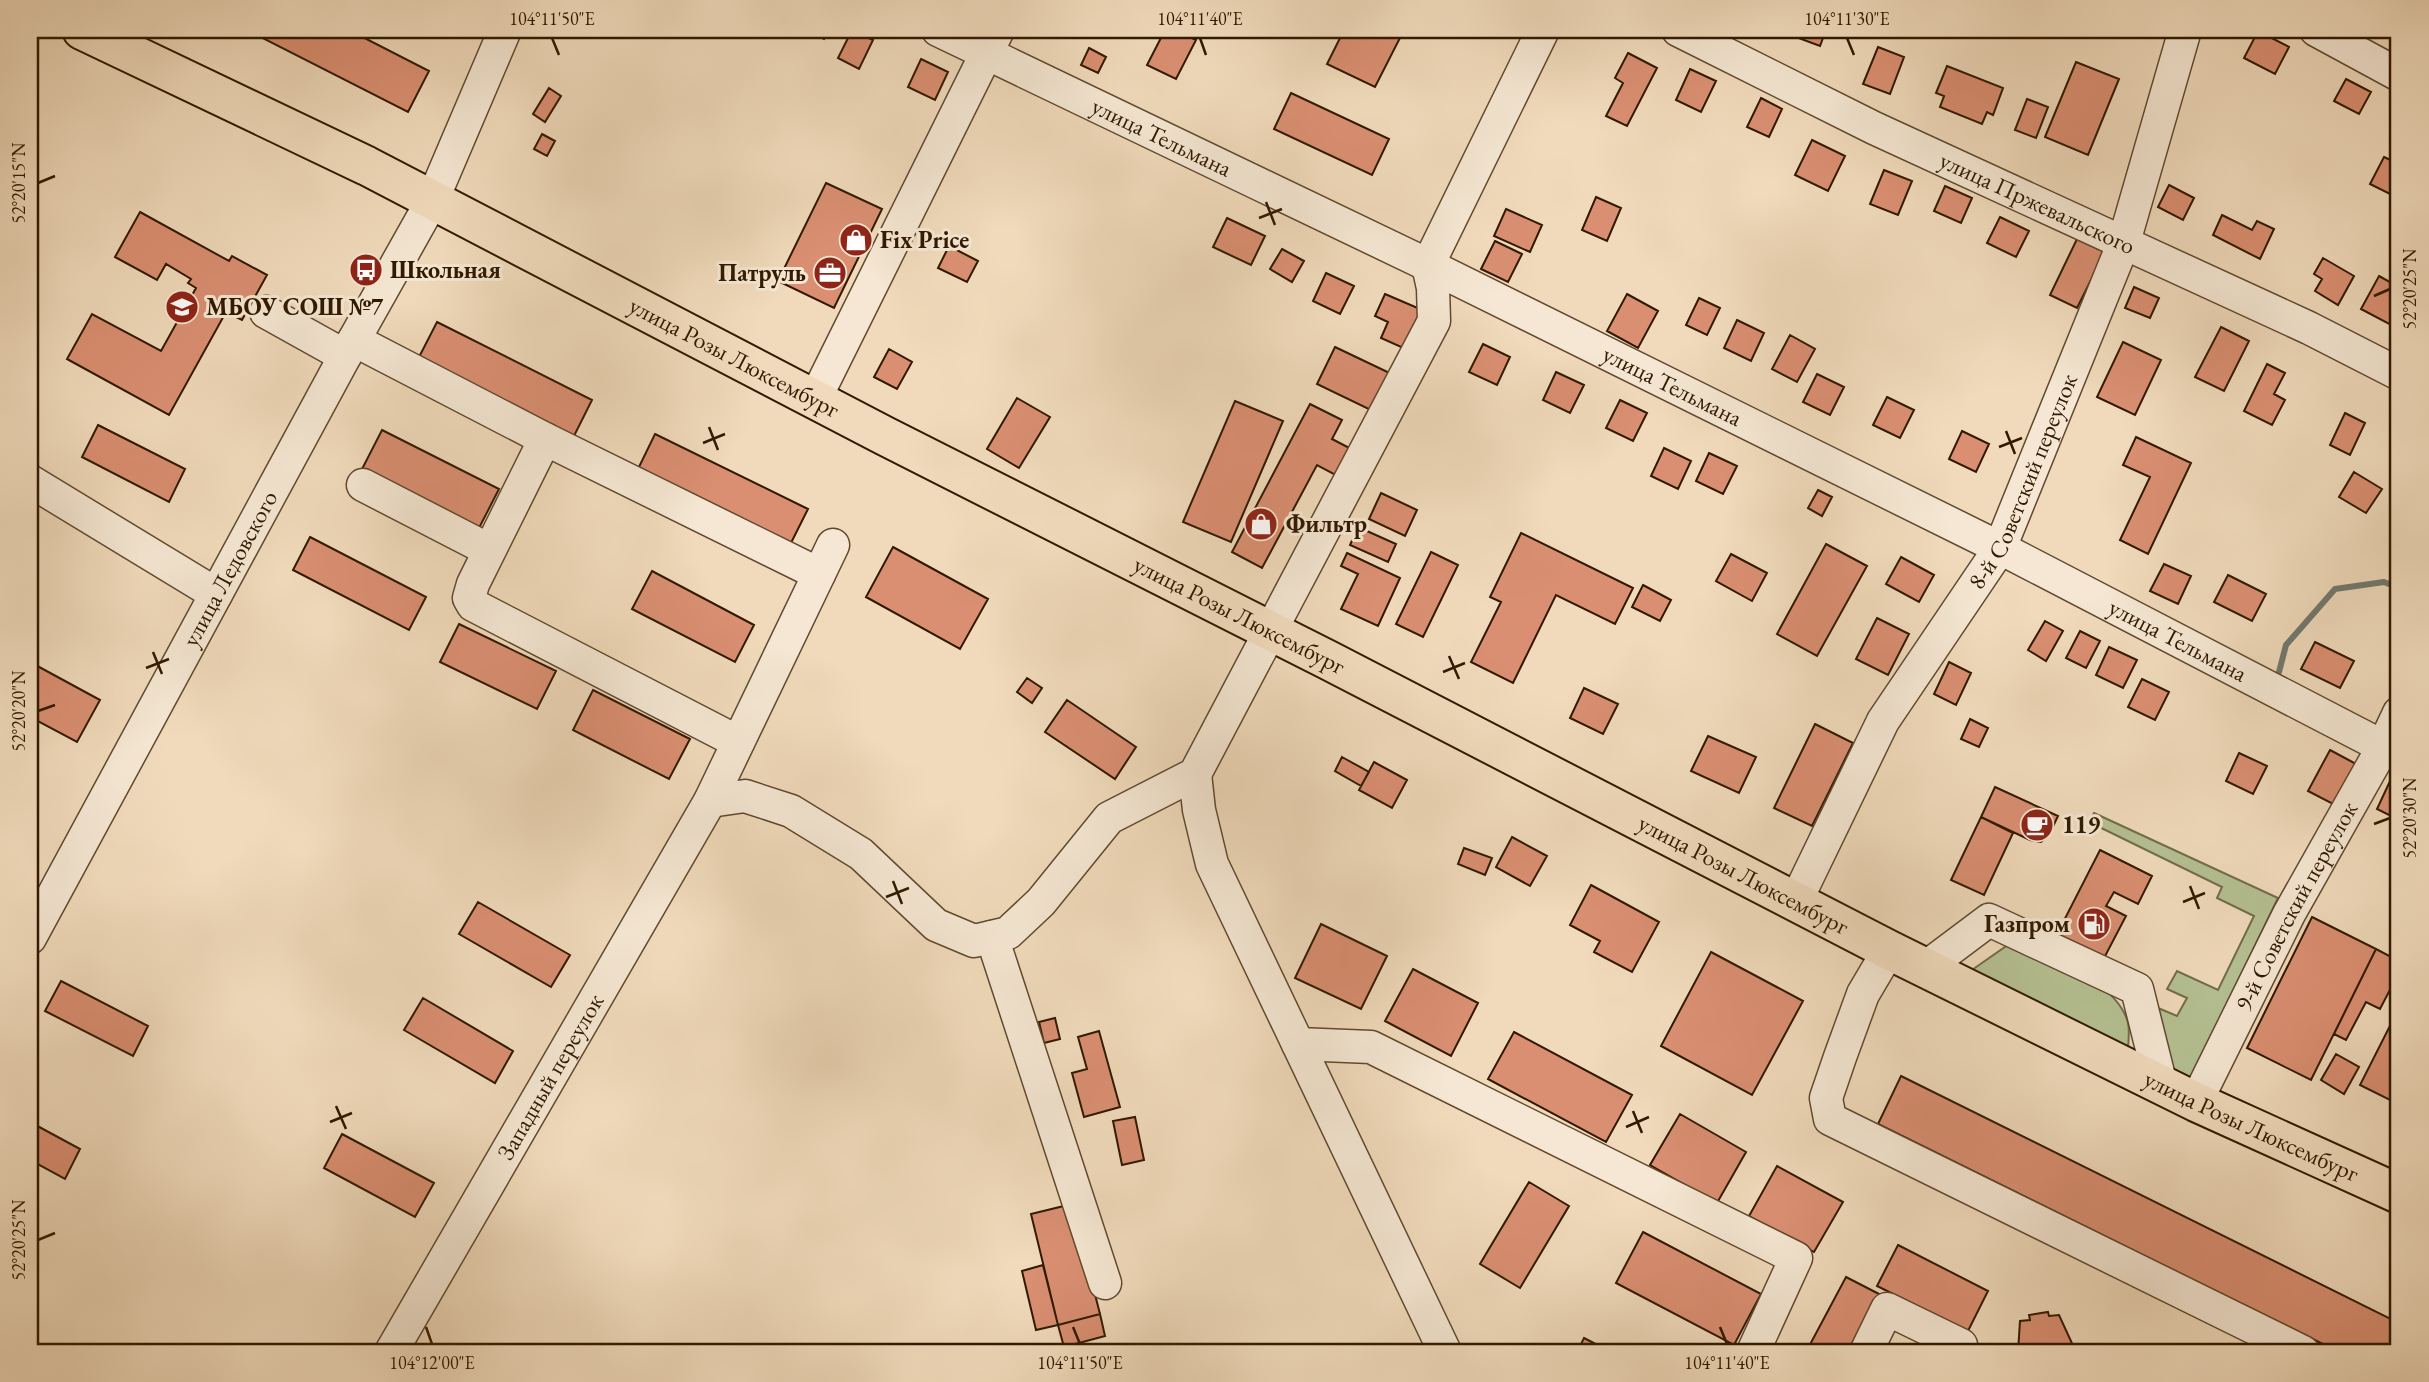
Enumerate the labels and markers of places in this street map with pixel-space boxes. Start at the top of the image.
shop icon: Fix Price [837,221,875,259]
place label: Fix Price [880,224,969,255]
bus stop icon: Школьная [347,251,385,289]
place label: Школьная [390,254,501,285]
office icon: Патруль [811,254,849,292]
place label: Патруль [718,257,806,289]
school or university icon: МБОУ СОШ №7 [163,288,201,326]
place label: МБОУ СОШ №7 [206,291,383,322]
shop icon: Фильтр [1242,505,1280,543]
place label: Фильтр [1286,508,1367,539]
cafe icon: 119 [2018,806,2056,844]
place label: 119 [2062,809,2100,840]
fuel station icon: Газпром [2075,905,2113,943]
place label: Газпром [1984,908,2070,939]

